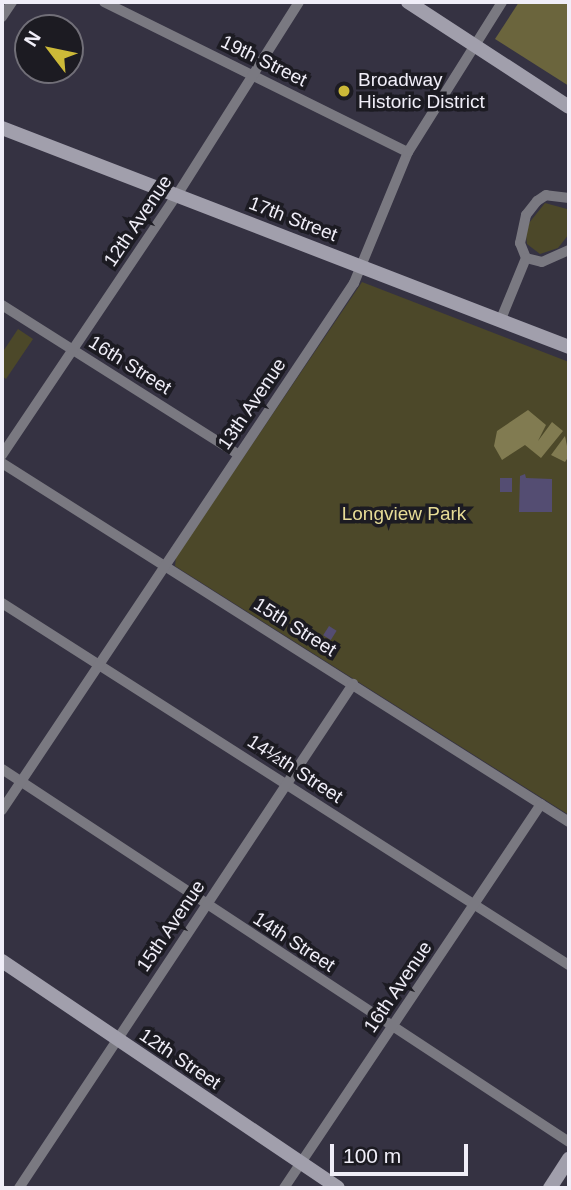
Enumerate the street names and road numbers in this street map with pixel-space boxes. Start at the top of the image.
street label: 19th Street [217,30,311,92]
street label: 12th Avenue [99,171,177,271]
street label: 17th Street [246,192,340,246]
street label: 16th Street [85,331,175,399]
street label: 13th Avenue [213,354,291,454]
street label: 15th Street [250,593,340,661]
street label: 14½th Street [243,730,347,808]
street label: 15th Avenue [132,876,210,976]
street label: 14th Street [249,907,339,977]
street label: 16th Avenue [359,937,437,1037]
street label: 12th Street [135,1024,225,1094]

